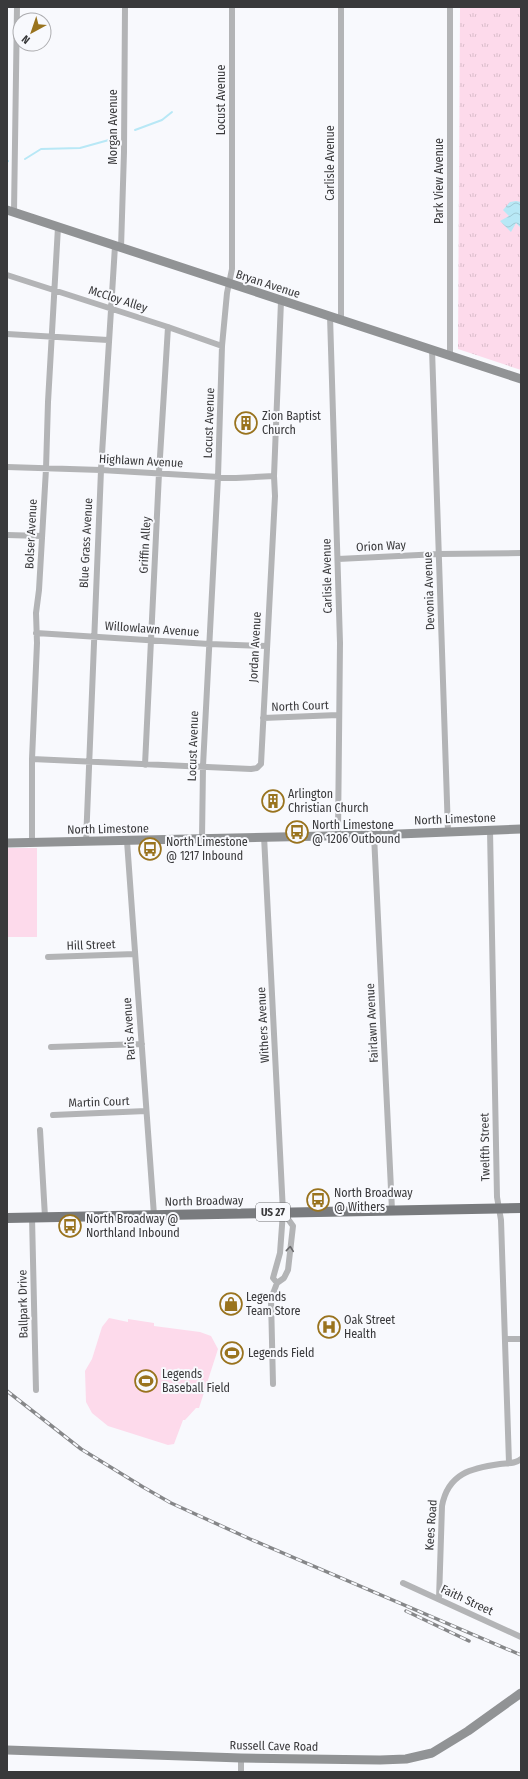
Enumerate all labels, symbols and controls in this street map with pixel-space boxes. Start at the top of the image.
north arrow [12,12,52,52]
text: N [19,32,33,46]
street label: Locust Avenue [214,65,228,135]
street label: Morgan Avenue [106,89,120,165]
street label: Carlisle Avenue [323,125,337,201]
street label: Park View Avenue [432,138,446,224]
street label: Bryan Avenue [234,267,302,301]
street label: McCloy Alley [87,283,150,315]
street label: Locust Avenue [201,387,217,459]
place label: Zion Baptist Church [262,409,321,437]
building icon: Zion Baptist Church [233,410,259,436]
street label: Highlawn Avenue [99,452,184,470]
street label: Blue Grass Avenue [77,498,95,588]
street label: Bolser Avenue [22,499,40,569]
street label: Griffin Alley [137,516,154,574]
street label: Carlisle Avenue [319,538,335,614]
street label: Orion Way [356,538,407,554]
street label: Devonia Avenue [421,551,437,631]
street label: Jordan Avenue [246,611,264,683]
street label: Willowlawn Avenue [104,619,200,639]
street label: North Court [271,698,329,714]
street label: Locust Avenue [185,710,201,782]
place label: Arlington Christian Church [288,787,369,815]
building icon: Arlington Christian Church [260,788,286,814]
street label: North Limestone [414,811,496,827]
place label: North Limestone @ 1206 Outbound [312,818,400,846]
bus stop icon: North Limestone @ 1206 Outbound [284,819,310,845]
street label: North Limestone [67,821,149,837]
place label: North Limestone @ 1217 Inbound [166,835,248,863]
bus stop icon: North Limestone @ 1217 Inbound [137,836,163,862]
street label: Hill Street [66,937,116,953]
street label: Fairlawn Avenue [363,983,381,1063]
street label: Withers Avenue [254,987,272,1063]
street label: Paris Avenue [120,997,138,1061]
street label: Martin Court [68,1094,130,1110]
street label: Twelfth Street [477,1113,493,1181]
place label: North Broadway @ Withers [334,1186,413,1214]
bus stop icon: North Broadway @ Withers [305,1187,331,1213]
street label: North Broadway [165,1193,244,1209]
road number: US 27 [256,1203,290,1221]
place label: North Broadway @ Northland Inbound [86,1212,180,1240]
bus stop icon: North Broadway @ Northland Inbound [57,1213,83,1239]
one-way arrow [286,1246,295,1252]
street label: Ballpark Drive [15,1269,31,1339]
place label: Legends Team Store [246,1290,301,1318]
shop icon: Legends Team Store [218,1291,244,1317]
place label: Oak Street Health [344,1313,395,1341]
hospital icon: Oak Street Health [316,1314,342,1340]
sports icon: Legends Field [219,1340,245,1366]
place label: Legends Field [248,1346,314,1360]
place label: Legends Baseball Field [162,1367,230,1395]
sports icon: Legends Baseball Field [133,1368,159,1394]
street label: Kees Road [422,1499,440,1551]
street label: Faith Street [439,1582,495,1618]
street label: Russell Cave Road [230,1738,318,1754]

